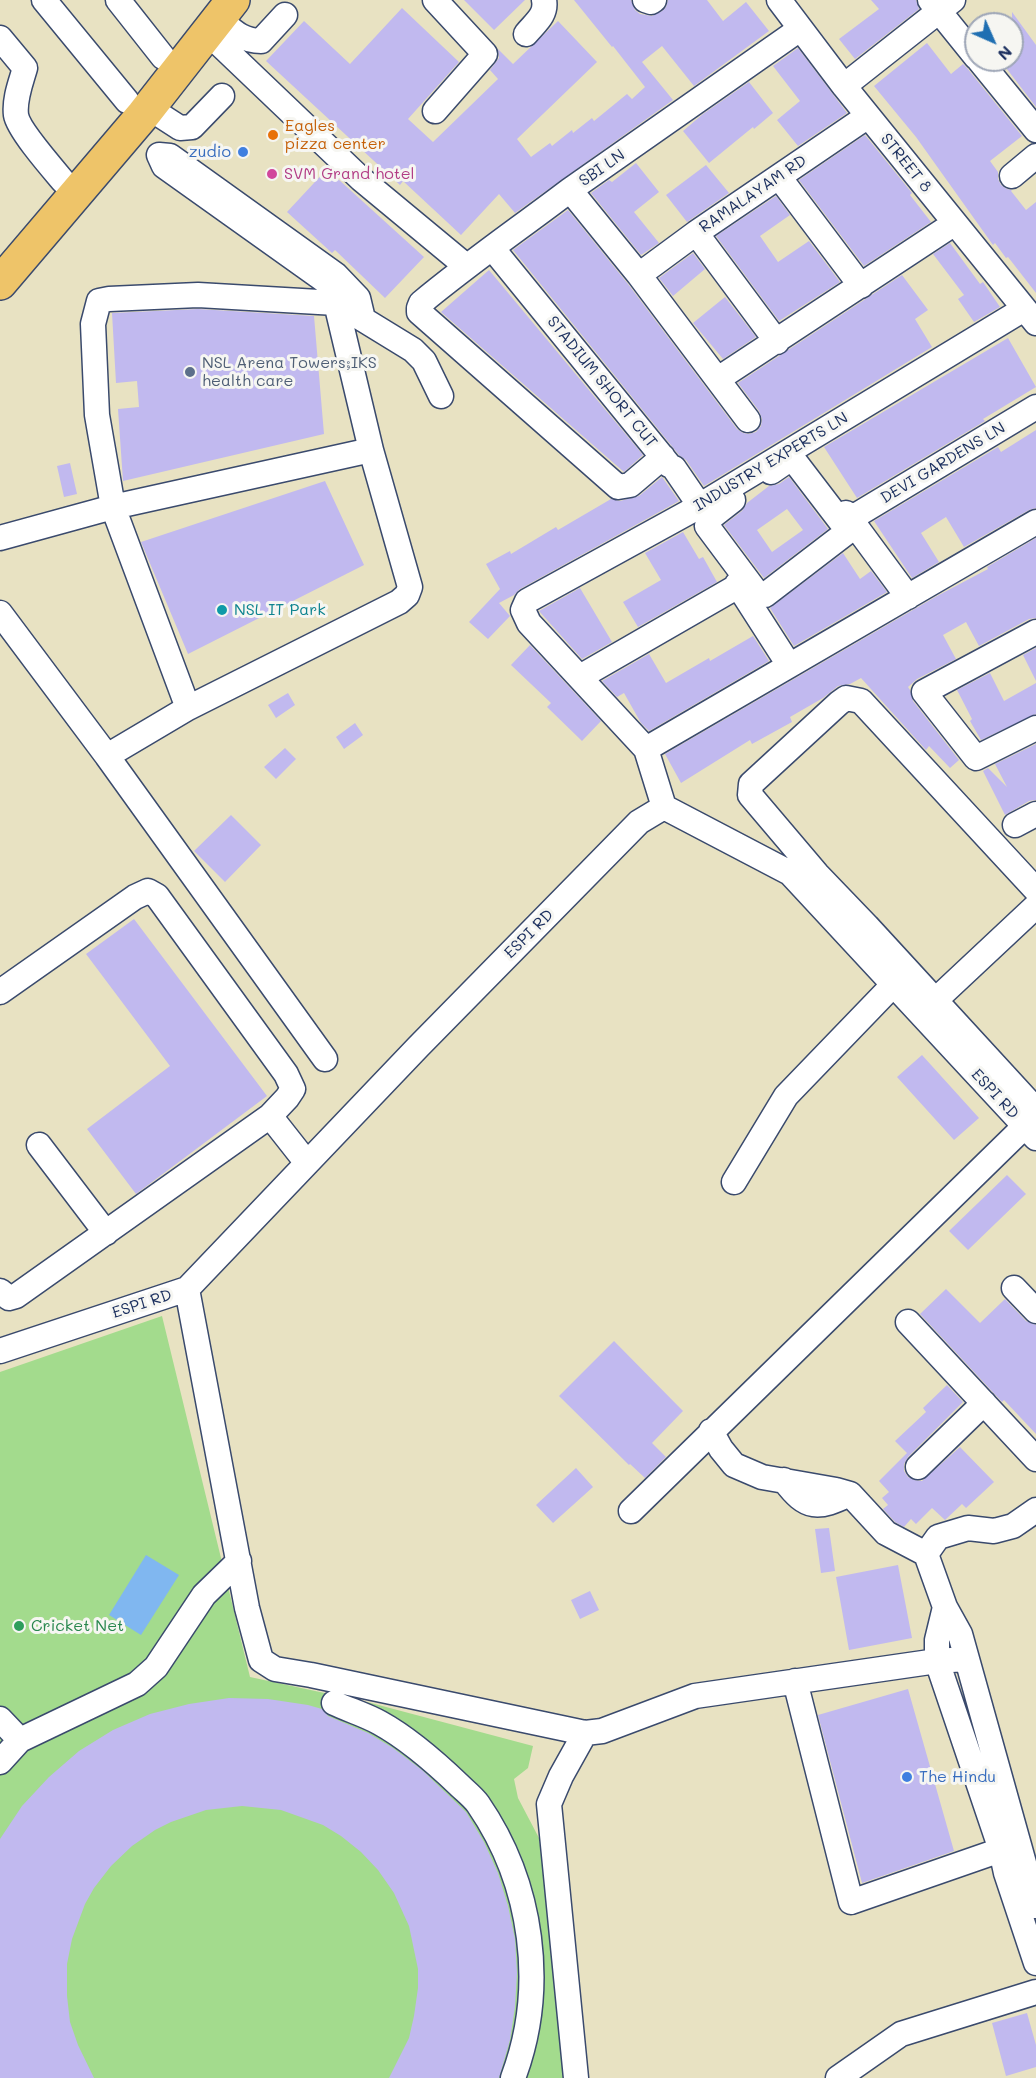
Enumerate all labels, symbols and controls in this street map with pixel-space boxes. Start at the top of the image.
north arrow [964,12,1024,72]
text: N [994,42,1017,65]
place label: Eagles pizza center [285,116,386,154]
marker: Eagles pizza center [266,128,280,142]
street label: STREET 8 [876,130,936,196]
place label: zudio [189,142,231,162]
marker: zudio [236,145,250,159]
street label: SBI LN [575,145,629,191]
street label: RAMALAYAM RD [696,151,810,237]
place label: SVM Grand hotel [284,164,415,184]
marker: SVM Grand hotel [265,167,279,181]
street label: STADIUM SHORT CUT [543,312,661,452]
place label: NSL Arena Towers;IKS health care [202,353,377,391]
marker: NSL Arena Towers;IKS health care [183,365,197,379]
street label: INDUSTRY EXPERTS LN [690,408,852,516]
street label: DEVI GARDENS LN [877,418,1009,508]
place label: NSL IT Park [234,600,326,620]
marker: NSL IT Park [215,603,229,617]
street label: ESPI RD [501,906,557,962]
street label: ESPI RD [967,1065,1023,1123]
street label: ESPI RD [110,1285,174,1323]
place label: Cricket Net [31,1616,124,1636]
marker: Cricket Net [12,1619,26,1633]
place label: The Hindu [919,1767,996,1787]
marker: The Hindu [900,1770,914,1784]

